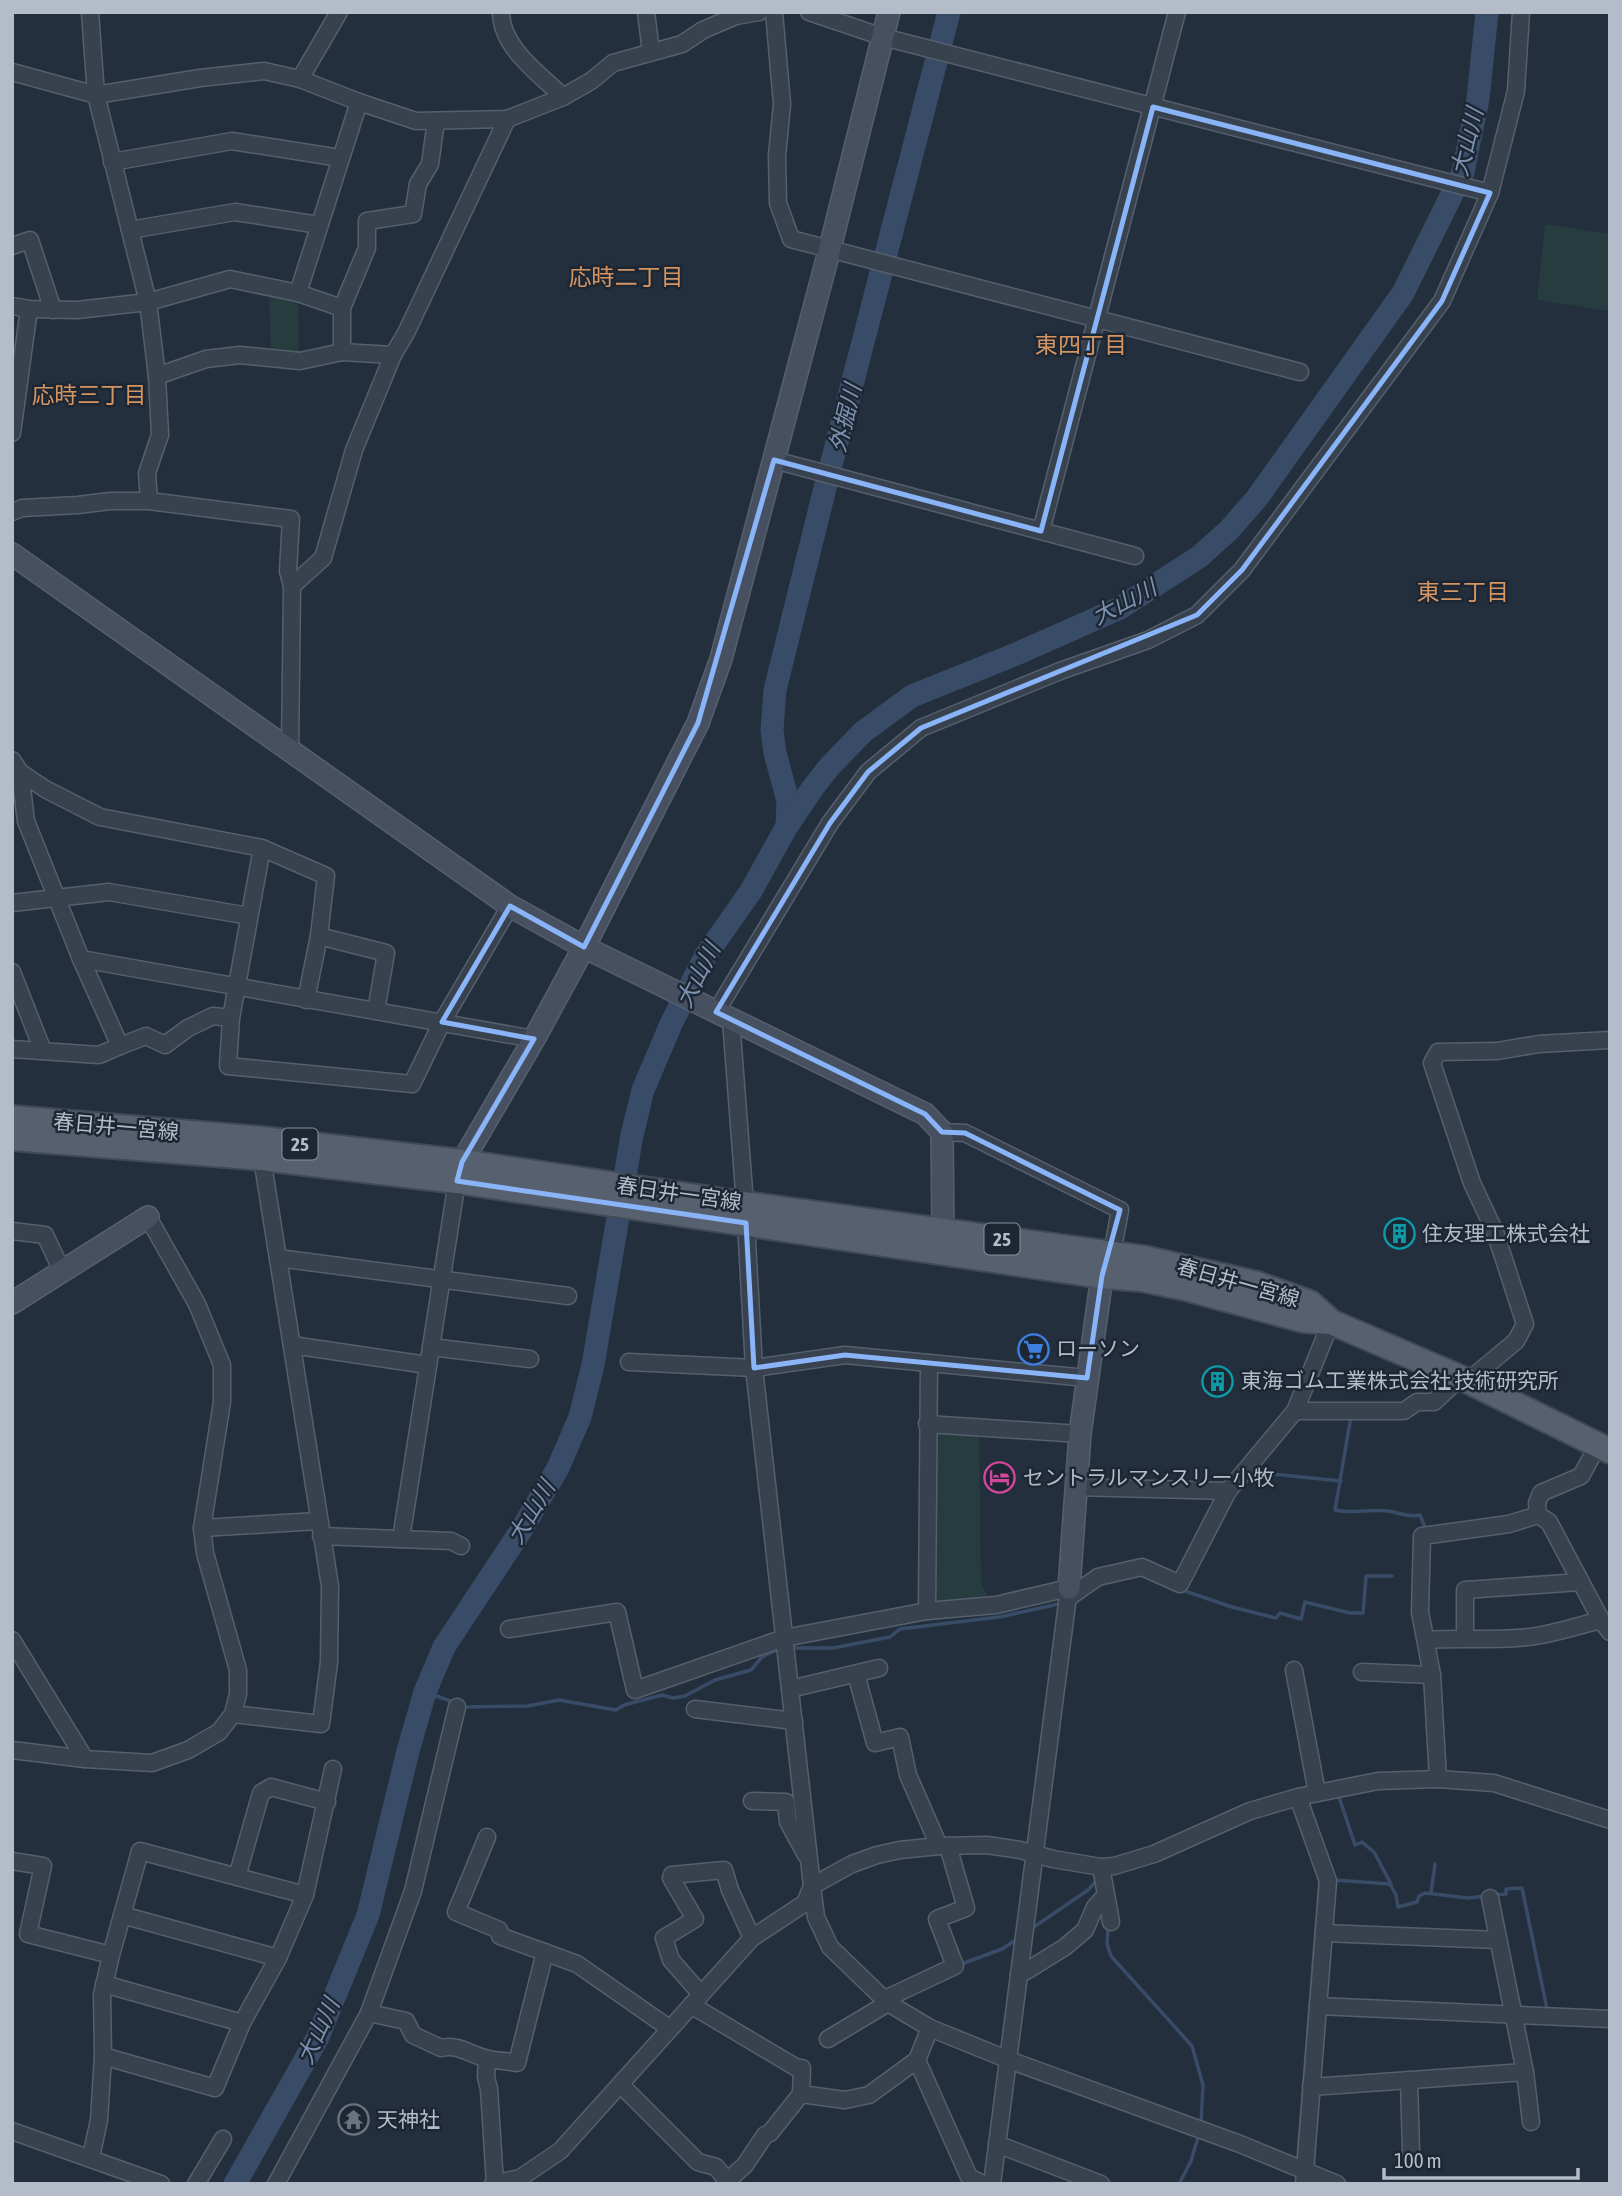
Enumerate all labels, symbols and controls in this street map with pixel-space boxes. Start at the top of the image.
water label: 大山川 [1446,102,1489,179]
district label: 応時二丁目 [569,264,684,290]
district label: 東四丁目 [1035,332,1127,358]
water label: 外掘川 [824,378,867,455]
district label: 応時三丁目 [32,382,147,408]
water label: 大山川 [1087,573,1163,630]
district label: 東三丁目 [1417,579,1509,605]
water label: 大山川 [671,936,727,1012]
street label: 春日井一宮線 [52,1109,180,1143]
road number: 25 [282,1128,318,1160]
street label: 春日井一宮線 [615,1172,743,1214]
building icon: 住友理工株式会社 [1382,1217,1416,1251]
place label: 住友理工株式会社 [1422,1221,1590,1245]
road number: 25 [984,1224,1020,1254]
street label: 春日井一宮線 [1174,1253,1302,1311]
supermarket icon: ローソン [1016,1332,1050,1366]
place label: ローソン [1056,1336,1140,1360]
building icon: 東海ゴム工業株式会社 技術研究所 [1201,1364,1235,1398]
place label: 東海ゴム工業株式会社 技術研究所 [1241,1368,1559,1392]
hotel icon: セントラルマンスリー小牧 [983,1461,1017,1495]
place label: セントラルマンスリー小牧 [1023,1465,1275,1489]
water label: 大山川 [502,1473,561,1548]
water label: 大山川 [292,1992,346,2068]
temple icon: 天神社 [337,2103,371,2137]
place label: 天神社 [377,2107,440,2131]
scale bar [1384,2136,1578,2180]
text: 100 m [1394,2148,1442,2172]

